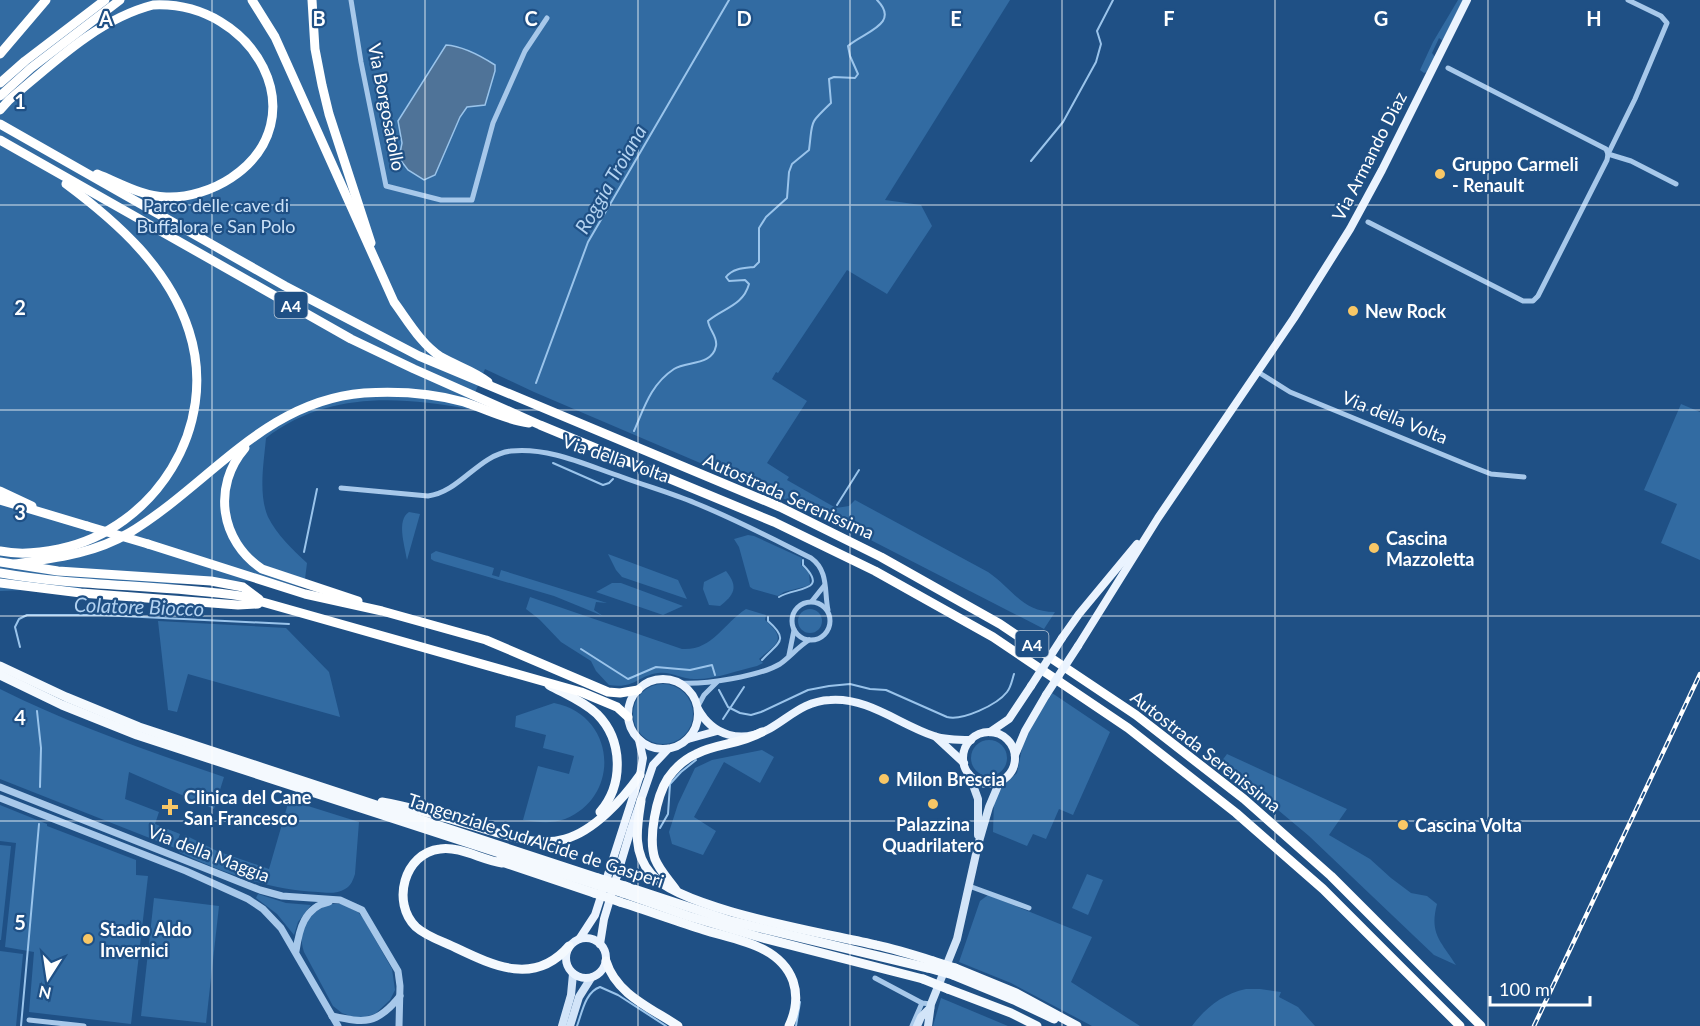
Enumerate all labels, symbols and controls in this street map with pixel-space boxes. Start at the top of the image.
text: A [98,6,113,30]
text: B [312,6,326,30]
text: C [524,6,538,30]
text: D [736,6,752,30]
text: E [950,6,962,30]
text: F [1163,6,1175,30]
text: G [1374,6,1388,30]
text: H [1586,6,1602,30]
street label: Via Borgosatollo [364,41,410,173]
street label: Via Armando Diaz [1327,88,1411,224]
text: 1 [14,89,26,113]
water label: Roggia Troiana [569,121,651,237]
place label: Gruppo Carmeli - Renault [1452,153,1578,196]
marker: Gruppo Carmeli - Renault [1433,167,1447,181]
park label: Parco delle cave di Buffalora e San Polo [136,194,296,237]
road number: A4 [274,292,308,318]
text: 2 [14,295,26,319]
place label: New Rock [1365,300,1447,322]
marker: New Rock [1346,304,1360,318]
street label: Via della Volta [1339,386,1451,448]
street label: Via della Volta [560,429,672,487]
street label: Autostrada Serenissima [700,448,878,544]
text: 3 [14,500,26,524]
place label: Cascina Mazzoletta [1386,527,1474,570]
marker: Cascina Mazzoletta [1367,541,1381,555]
water label: Colatore Biocco [73,592,205,620]
road number: A4 [1016,631,1048,657]
street label: Autostrada Serenissima [1126,685,1286,817]
text: 4 [14,705,26,729]
place label: Milon Brescia [896,768,1005,790]
marker: Milon Brescia [877,772,891,786]
place label: Clinica del Cane San Francesco [184,786,312,829]
street label: Tangenziale Sud Alcide de Gasperi [405,788,667,892]
marker: Palazzina Quadrilatero [926,797,940,811]
marker: Clinica del Cane San Francesco [161,798,179,816]
place label: Palazzina Quadrilatero [882,813,984,856]
place label: Cascina Volta [1415,814,1522,836]
marker: Cascina Volta [1396,818,1410,832]
street label: Via della Maggia [145,820,273,886]
text: 5 [14,910,26,934]
place label: Stadio Aldo Invernici [100,918,192,961]
marker: Stadio Aldo Invernici [81,932,95,946]
north arrow [18,948,78,1008]
scale bar [1490,969,1590,1007]
text: 100 m [1499,978,1550,1000]
text: N [37,983,53,1004]

